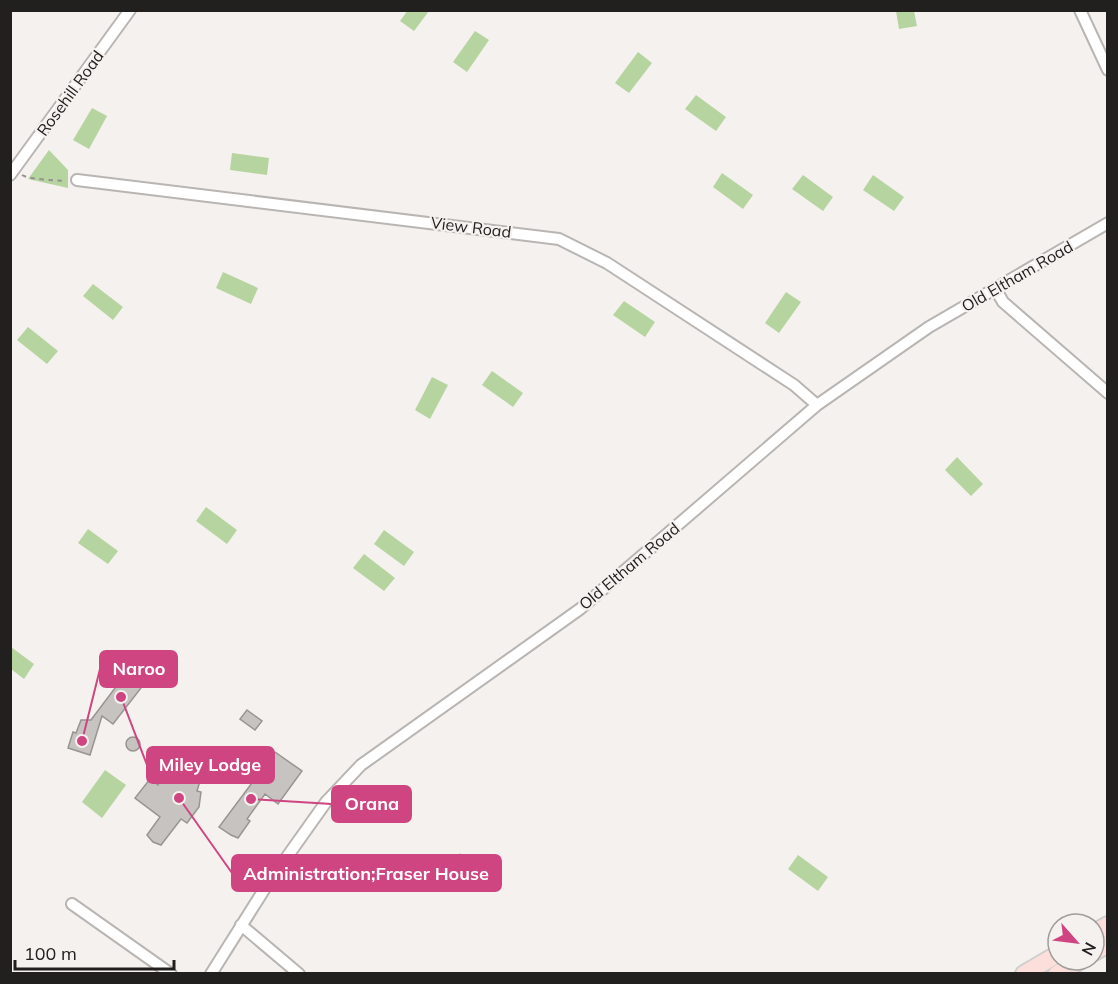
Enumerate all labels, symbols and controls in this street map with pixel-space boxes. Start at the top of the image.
street label: Rosehill Road [32,46,108,140]
street label: View Road [430,212,512,242]
street label: Old Eltham Road [958,236,1076,316]
street label: Old Eltham Road [575,518,683,614]
callout: Naroo [100,651,177,687]
text: Naroo [113,657,166,680]
callout: Miley Lodge [147,747,274,783]
text: Miley Lodge [159,753,261,776]
callout: Orana [332,786,411,822]
text: Orana [345,792,399,815]
callout: Administration;Fraser House [232,855,501,891]
text: Administration;Fraser House [243,862,489,885]
north arrow [1046,912,1106,972]
scale bar [15,933,174,971]
text: N [1078,939,1101,959]
text: 100 m [24,942,77,965]

